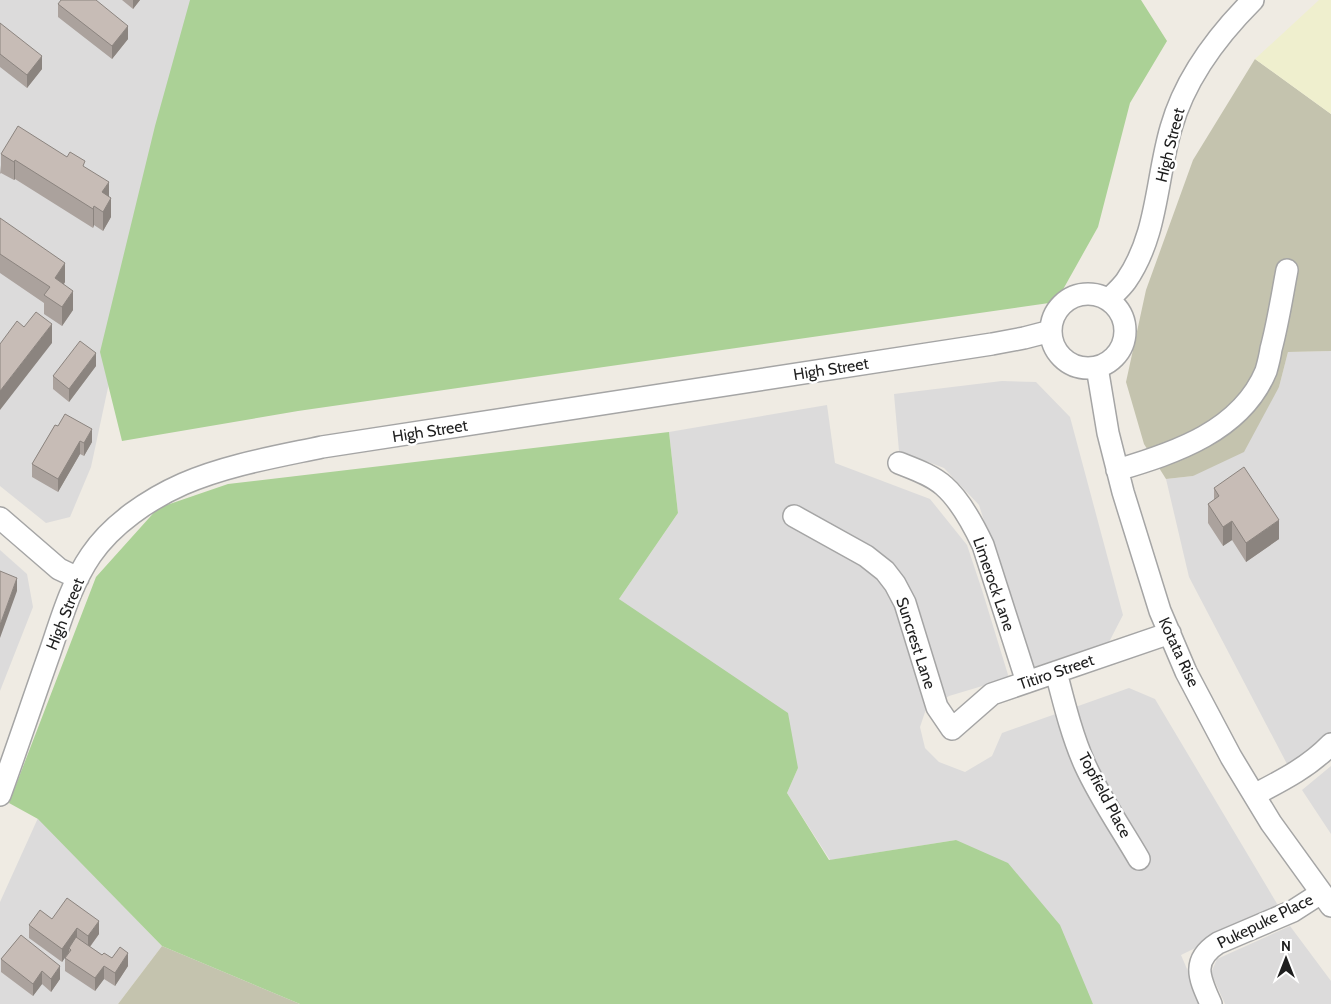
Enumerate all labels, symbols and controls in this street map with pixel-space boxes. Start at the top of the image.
street label: High Street [1152,105,1189,184]
street label: High Street [792,354,871,384]
street label: High Street [391,416,470,446]
street label: Limerock Lane [969,535,1019,633]
street label: High Street [42,575,88,653]
street label: Suncrest Lane [892,595,940,691]
street label: Kotata Rise [1155,614,1203,690]
street label: Titiro Street [1016,650,1097,694]
street label: Topfield Place [1075,749,1135,841]
street label: Pukepuke Place [1214,890,1316,952]
north arrow [1261,934,1311,984]
text: N [1281,937,1291,955]

